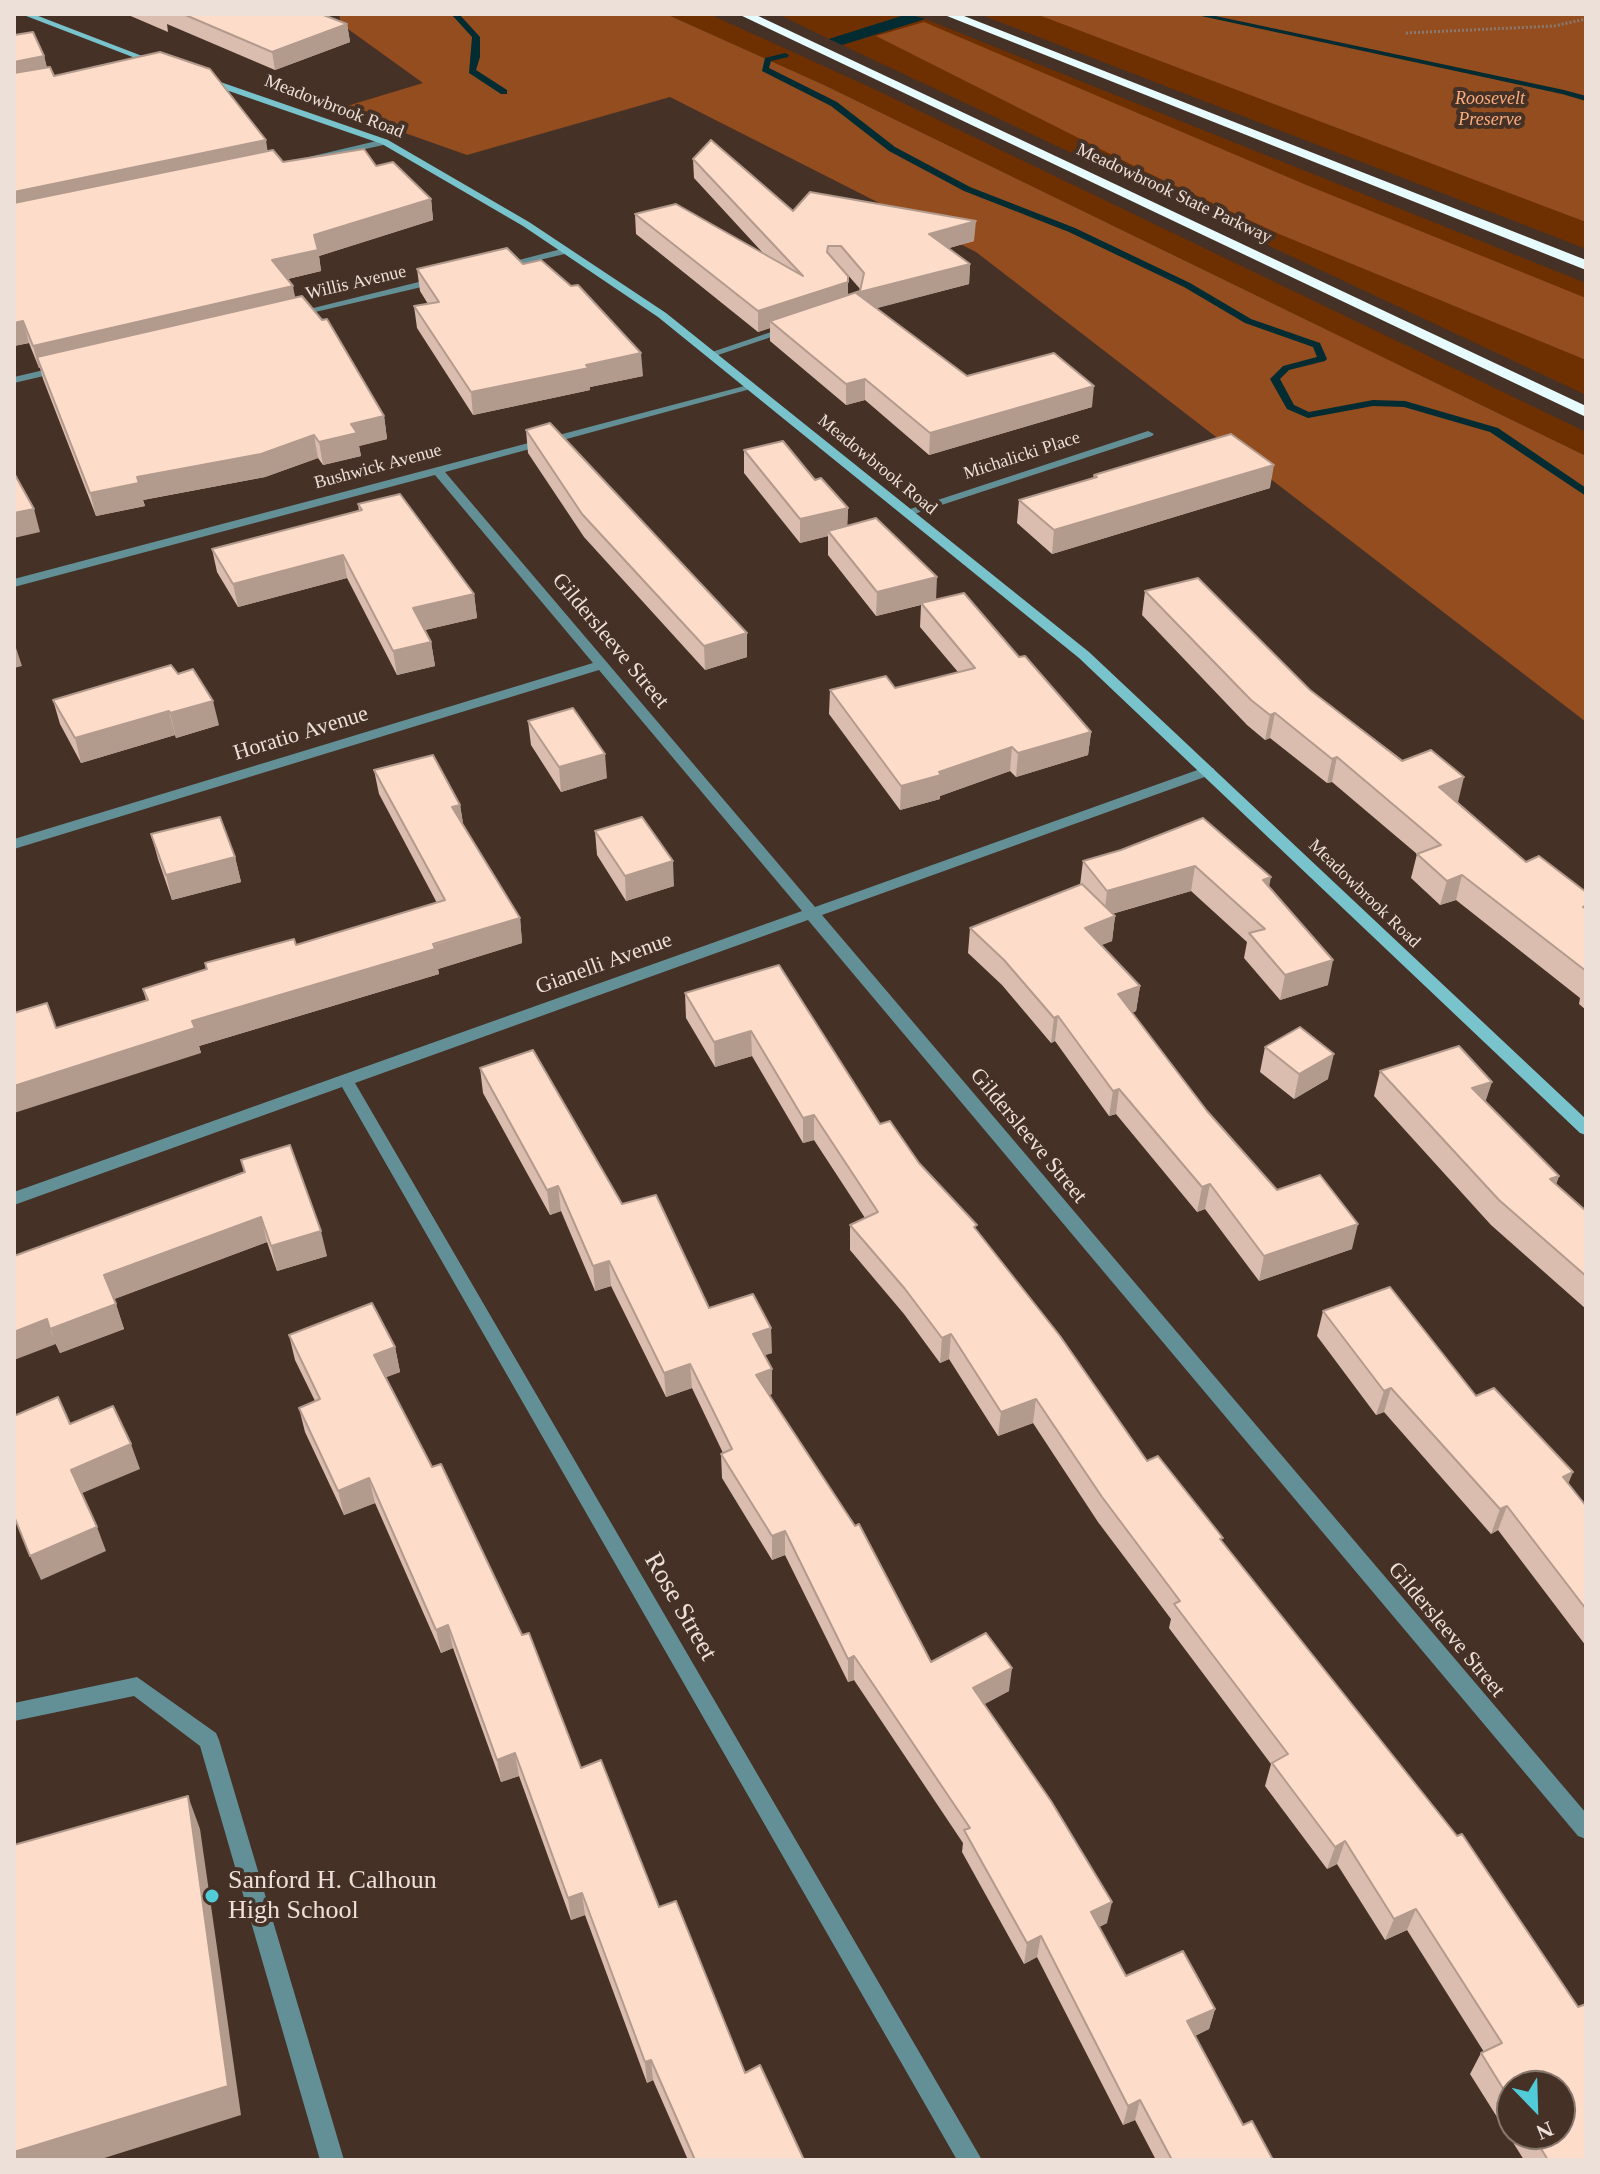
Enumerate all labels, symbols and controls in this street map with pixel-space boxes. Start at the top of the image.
street label: Meadowbrook Road [261,70,407,144]
park label: Roosevelt Preserve [1455,88,1525,130]
street label: Meadowbrook State Parkway [1073,139,1275,249]
street label: Willis Avenue [304,261,408,305]
street label: Meadowbrook Road [813,410,941,520]
street label: Michalicki Place [961,427,1083,485]
street label: Bushwick Avenue [312,440,444,494]
street label: Gildersleeve Street [546,568,674,714]
street label: Horatio Avenue [230,701,372,767]
street label: Meadowbrook Road [1303,835,1425,953]
street label: Gianelli Avenue [532,927,676,1001]
street label: Gildersleeve Street [964,1063,1092,1209]
street label: Rose Street [637,1548,723,1666]
street label: Gildersleeve Street [1382,1557,1510,1703]
place label: Sanford H. Calhoun High School [228,1865,437,1926]
marker: Sanford H. Calhoun High School [203,1887,221,1905]
north arrow [1496,2070,1576,2150]
text: N [1533,2116,1557,2145]

